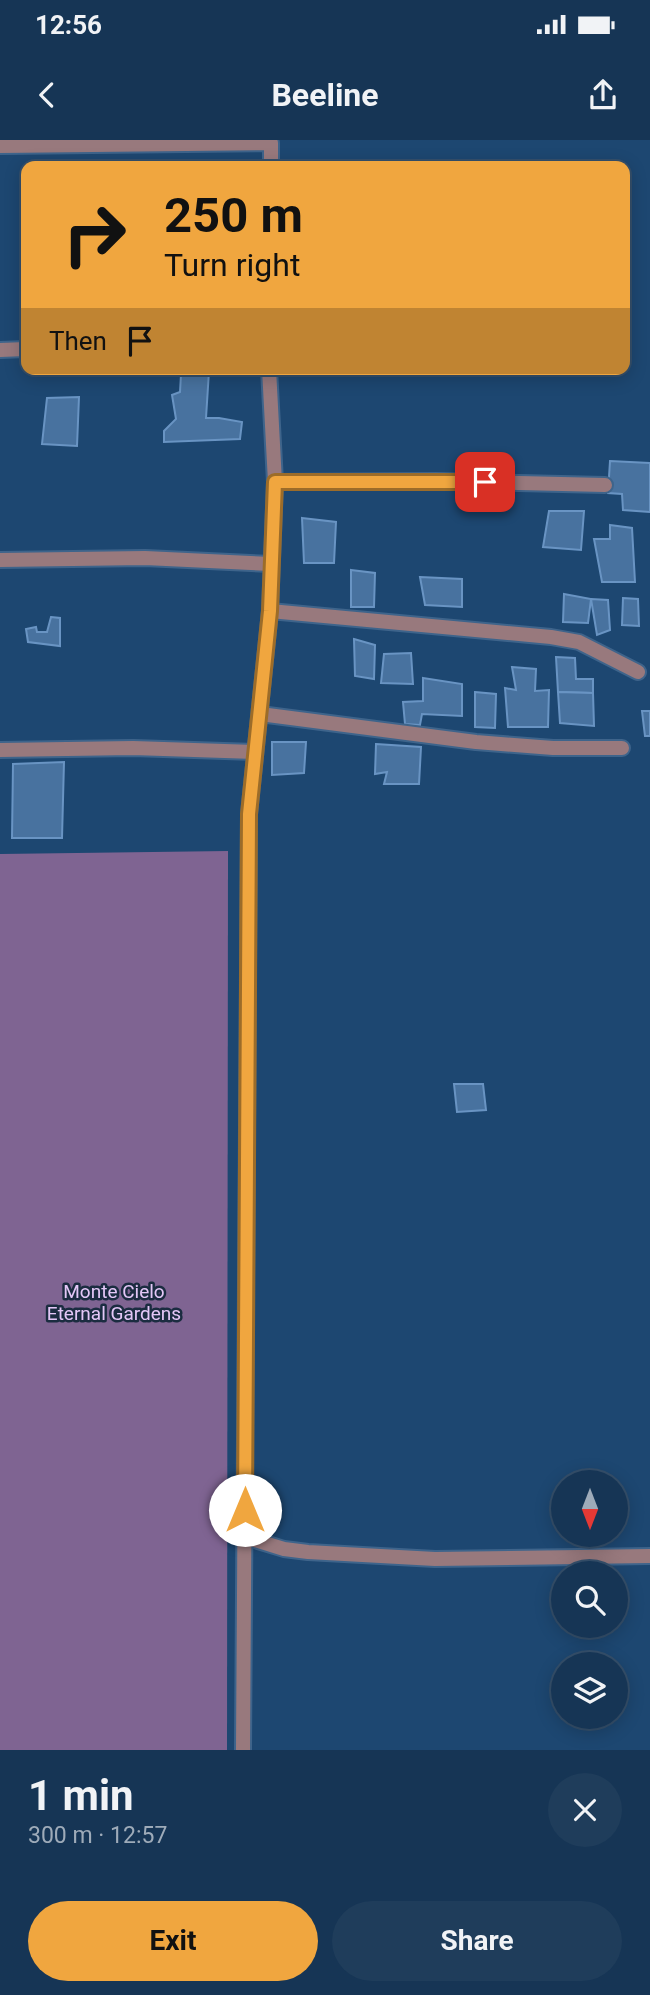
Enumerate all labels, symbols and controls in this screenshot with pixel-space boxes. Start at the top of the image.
text: 12:56 [35,10,102,40]
icon: back [28,76,66,114]
text: Beeline [271,76,379,114]
icon: share [584,76,622,114]
text: 250 m [164,187,303,244]
icon: right [49,189,140,280]
text: Turn right [164,246,300,284]
icon: arrive [121,322,159,360]
text: Then [49,326,107,356]
pin [455,452,515,512]
icon: arrive [466,463,504,501]
park label: Monte Cielo Eternal Gardens [47,1280,181,1325]
north arrow [551,1470,628,1547]
map controls [551,1470,628,1729]
position arrow [208,1473,282,1547]
button: search [551,1561,628,1638]
button: layers [551,1652,628,1729]
text: 1 min [28,1771,134,1820]
button: close [548,1773,622,1847]
text: 300 m · 12:57 [28,1822,167,1849]
button: Exit [28,1901,318,1981]
button: Share [332,1901,622,1981]

